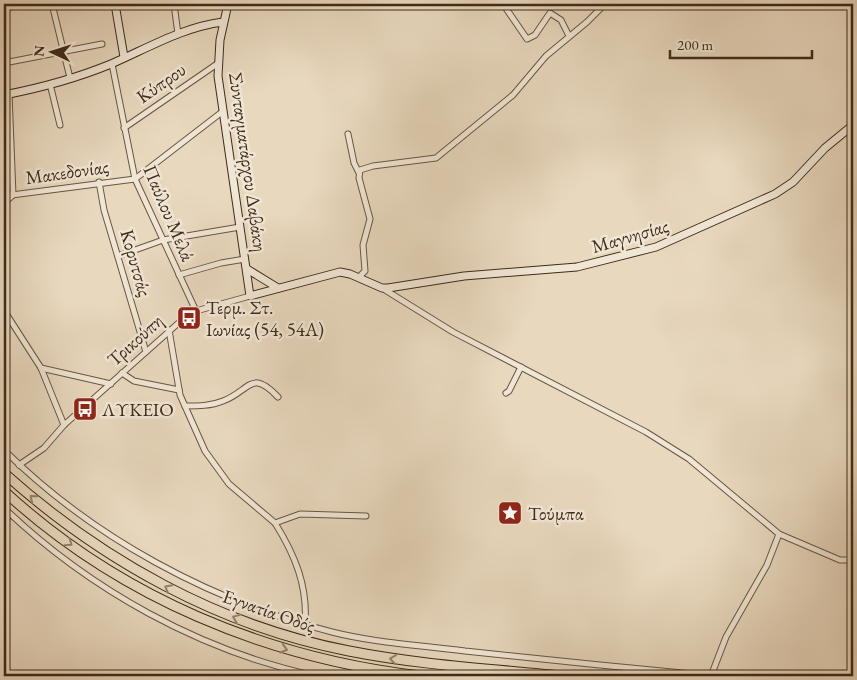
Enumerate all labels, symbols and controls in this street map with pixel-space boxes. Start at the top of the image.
north arrow [28,28,78,78]
scale bar [670,28,812,60]
text: 200 m [677,35,714,54]
text: N [30,44,48,57]
street label: Κύπρου [131,57,191,109]
street label: Συνταγματάρχου Δαβάκη [223,71,273,253]
street label: Μακεδονίας [24,154,110,190]
street label: Παύλου Μελά [138,161,201,265]
street label: Μαγνησίας [589,213,671,259]
street label: Κορυτσάς [114,226,158,300]
place label: Τερμ. Στ. Ιωνίας (54, 54Α) [206,295,324,342]
bus stop icon: Τερμ. Στ. Ιωνίας (54, 54Α) [176,305,202,331]
street label: Τρικούπη [102,308,168,372]
bus stop icon: ΛΥΚΕΙΟ [72,396,98,422]
place label: ΛΥΚΕΙΟ [101,397,174,422]
one-way arrow [30,496,39,504]
place icon: Τούμπα [497,500,523,526]
place label: Τούμπα [528,501,584,526]
one-way arrow [63,537,73,546]
street label: Εγνατία Οδός [219,583,319,639]
one-way arrow [165,584,174,594]
one-way arrow [232,614,241,624]
one-way arrow [279,644,287,654]
one-way arrow [389,654,397,664]

